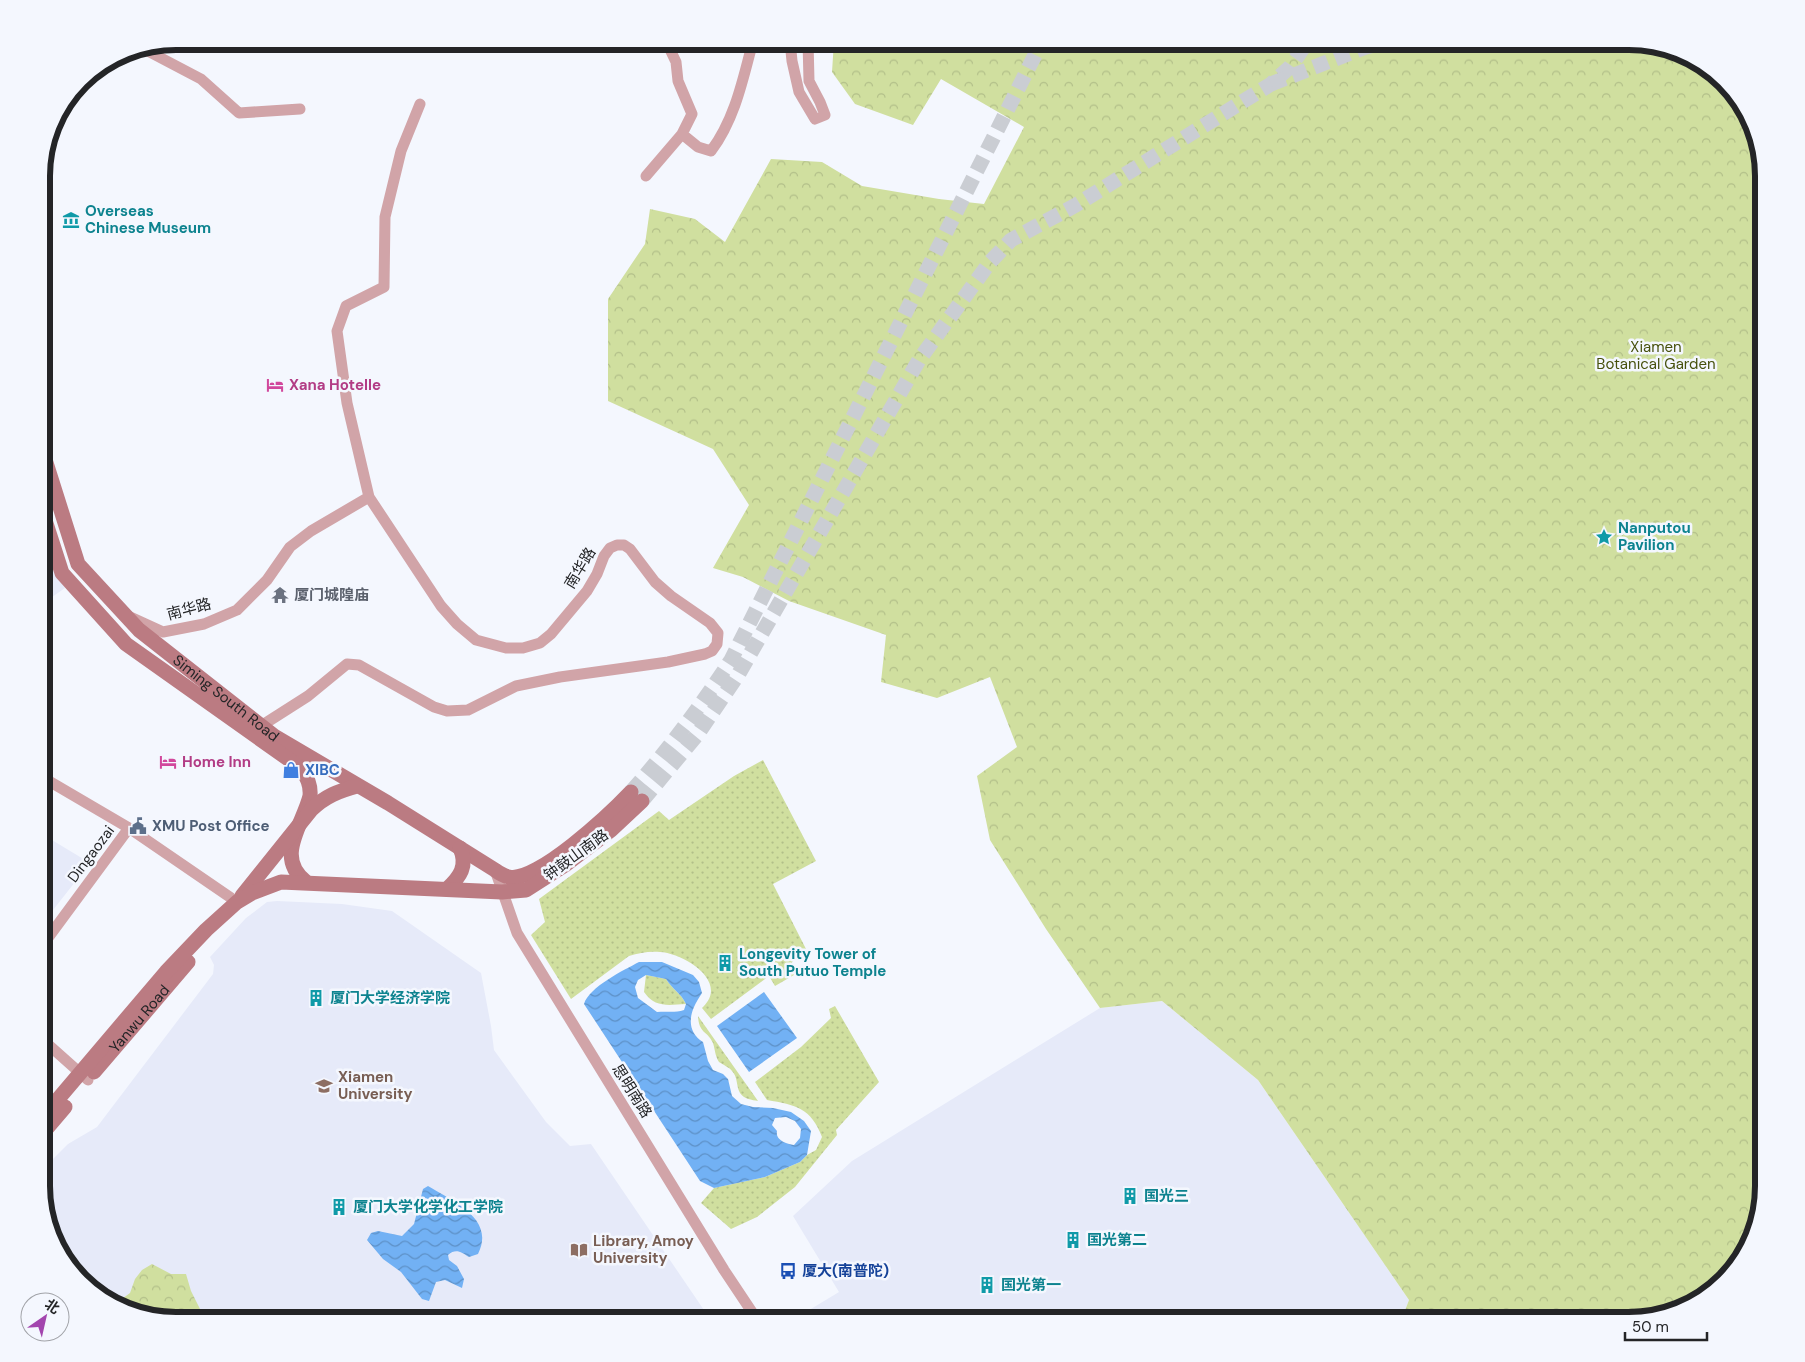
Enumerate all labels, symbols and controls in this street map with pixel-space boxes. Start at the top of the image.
place label: Overseas Chinese Museum [85,201,211,238]
museum icon: Overseas Chinese Museum [61,210,81,230]
park label: Xiamen Botanical Garden [1596,337,1716,374]
hotel icon: Xana Hotelle [265,375,285,395]
place label: Xana Hotelle [289,375,381,395]
place label: Nanputou Pavilion [1618,518,1691,555]
place icon: Nanputou Pavilion [1594,527,1614,547]
street label: 南华路 [560,544,600,592]
temple icon: 厦门城隍庙 [270,585,290,605]
place label: 厦门城隍庙 [294,585,369,605]
street label: 南华路 [165,594,213,624]
street label: Siming South Road [169,650,283,746]
hotel icon: Home Inn [158,752,178,772]
place label: Home Inn [182,752,251,772]
shop icon: XIBC [281,760,301,780]
place label: XIBC [305,760,340,780]
public building icon: XMU Post Office [128,816,148,836]
place label: XMU Post Office [152,816,270,836]
street label: Dingaozai [63,821,119,887]
street label: 钟鼓山南路 [540,825,612,885]
place label: Longevity Tower of South Putuo Temple [739,944,886,981]
building icon: Longevity Tower of South Putuo Temple [715,953,735,973]
street label: Yanwu Road [105,981,174,1057]
building icon: 厦门大学经济学院 [306,988,326,1008]
place label: 厦门大学经济学院 [330,988,450,1008]
street label: 思明南路 [608,1060,656,1122]
place label: Xiamen University [338,1067,413,1104]
school or university icon: Xiamen University [314,1076,334,1096]
building icon: 国光三 [1120,1186,1140,1206]
place label: 国光三 [1144,1186,1189,1206]
building icon: 厦门大学化学化工学院 [329,1197,349,1217]
place label: 厦门大学化学化工学院 [353,1197,503,1217]
building icon: 国光第二 [1063,1230,1083,1250]
place label: 国光第二 [1087,1230,1147,1250]
place label: Library, Amoy University [593,1231,694,1268]
library icon: Library, Amoy University [569,1240,589,1260]
bus stop icon: 厦大(南普陀) [778,1261,798,1281]
place label: 厦大(南普陀) [802,1261,889,1281]
building icon: 国光第一 [977,1275,997,1295]
place label: 国光第一 [1001,1275,1061,1295]
north arrow [20,1292,70,1342]
text: 北 [41,1295,63,1318]
scale bar [1625,1310,1708,1342]
text: 50 m [1632,1317,1669,1337]

